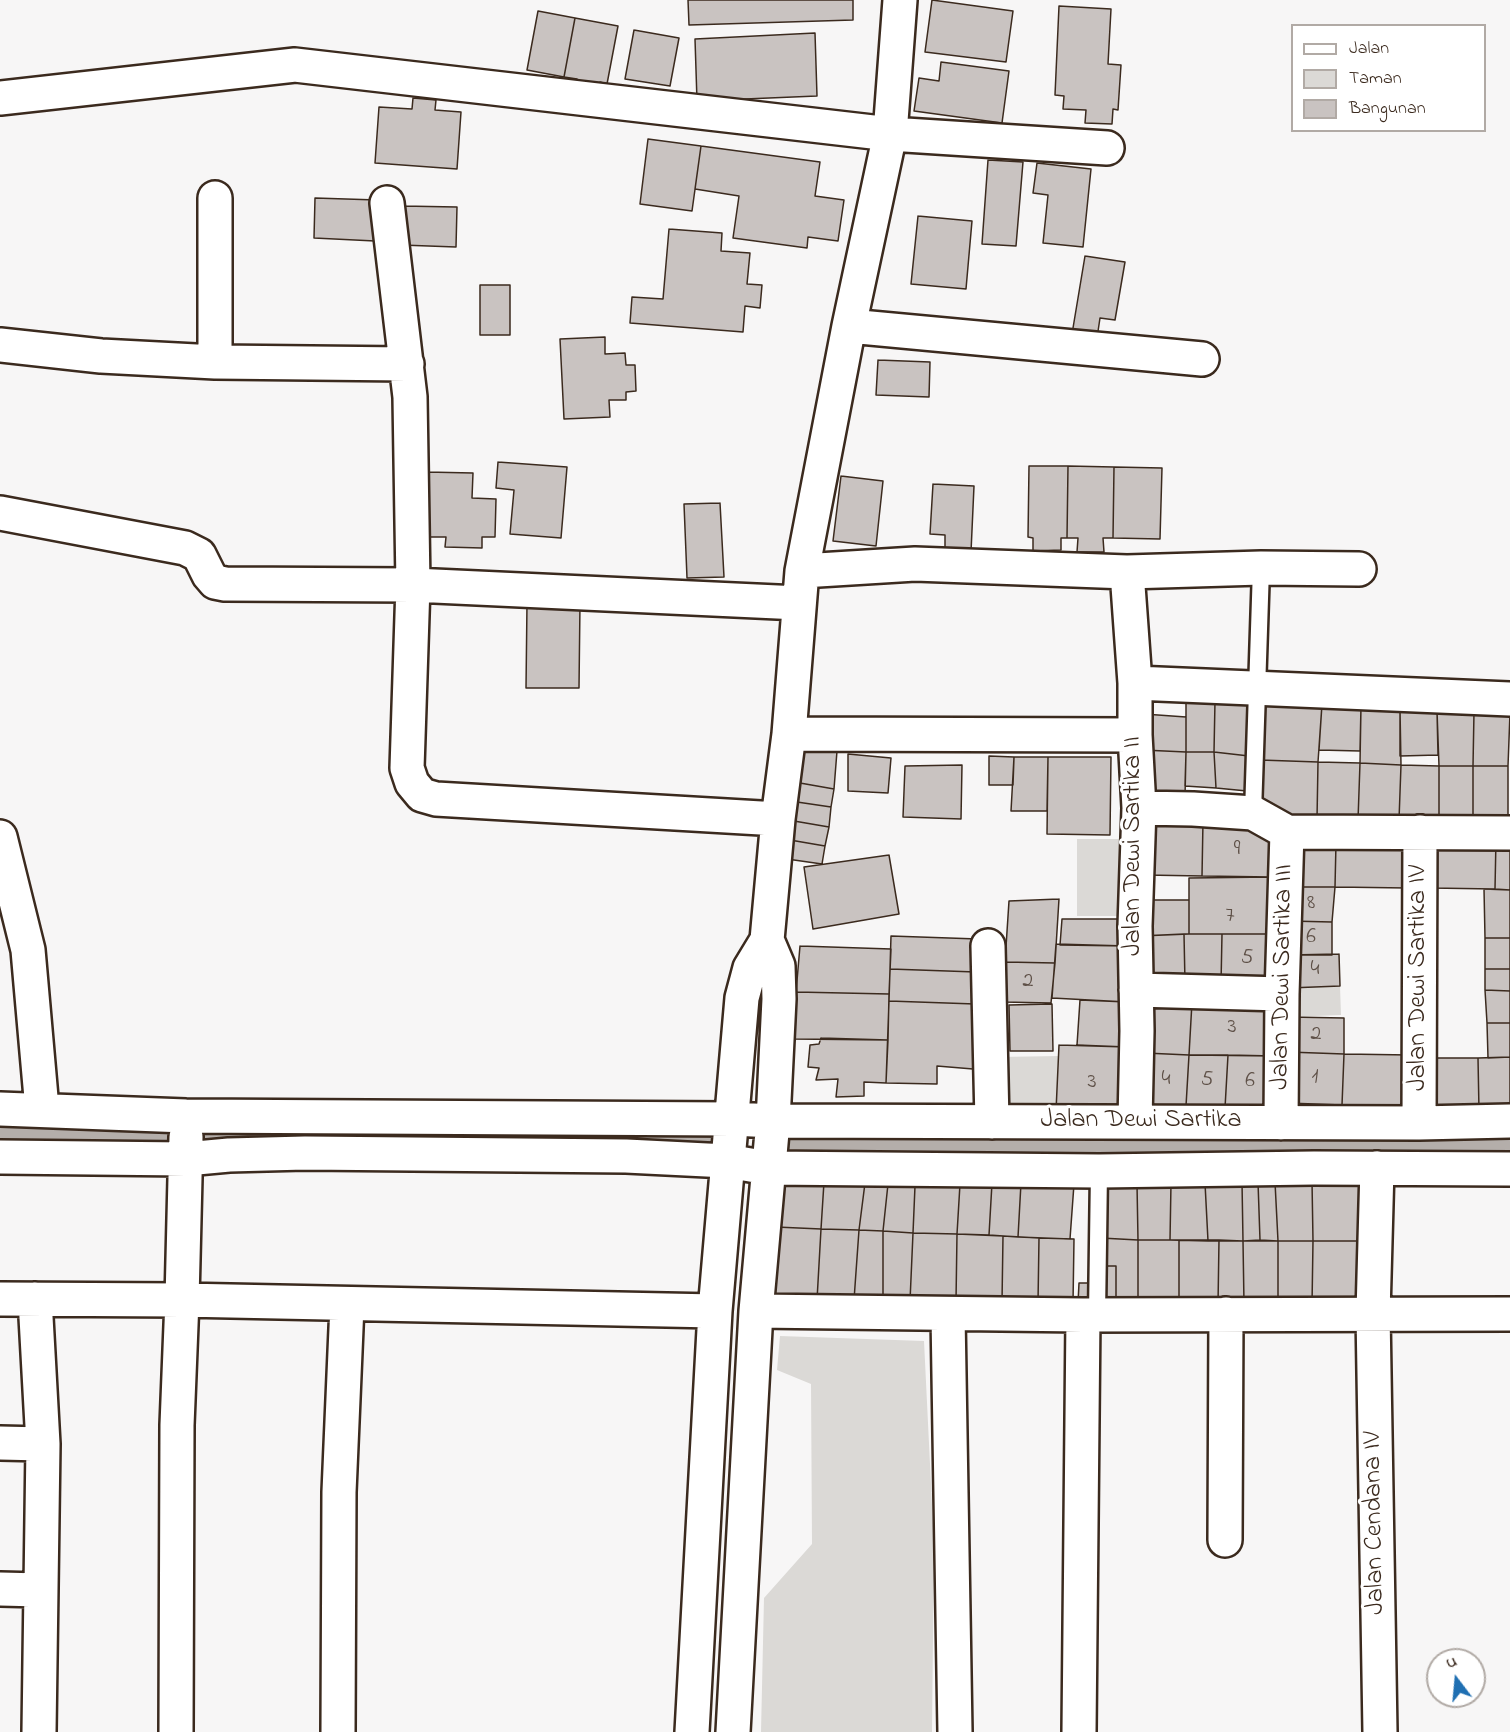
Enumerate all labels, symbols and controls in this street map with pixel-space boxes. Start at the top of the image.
legend [1291,24,1486,132]
text: Jalan [1349,36,1389,62]
text: Taman [1349,66,1402,92]
text: Bangunan [1349,96,1426,122]
street label: Jalan Dewi Sartika II [1119,736,1151,956]
house number: 9 [1234,837,1240,863]
street label: Jalan Dewi Sartika III [1266,864,1302,1090]
street label: Jalan Dewi Sartika IV [1404,865,1436,1091]
house number: 8 [1307,891,1315,917]
house number: 7 [1225,904,1235,930]
house number: 6 [1306,925,1316,951]
house number: 5 [1241,946,1253,972]
house number: 4 [1310,957,1320,983]
house number: 2 [1023,969,1033,995]
house number: 3 [1227,1015,1237,1041]
house number: 2 [1311,1022,1321,1048]
house number: 1 [1312,1065,1318,1091]
house number: 4 [1161,1067,1171,1093]
house number: 5 [1201,1068,1213,1094]
house number: 6 [1245,1069,1255,1095]
house number: 3 [1087,1070,1097,1096]
street label: Jalan Dewi Sartika [1040,1106,1242,1138]
street label: Jalan Cendana IV [1359,1431,1393,1615]
north arrow [1426,1648,1486,1708]
text: U [1443,1650,1460,1676]

